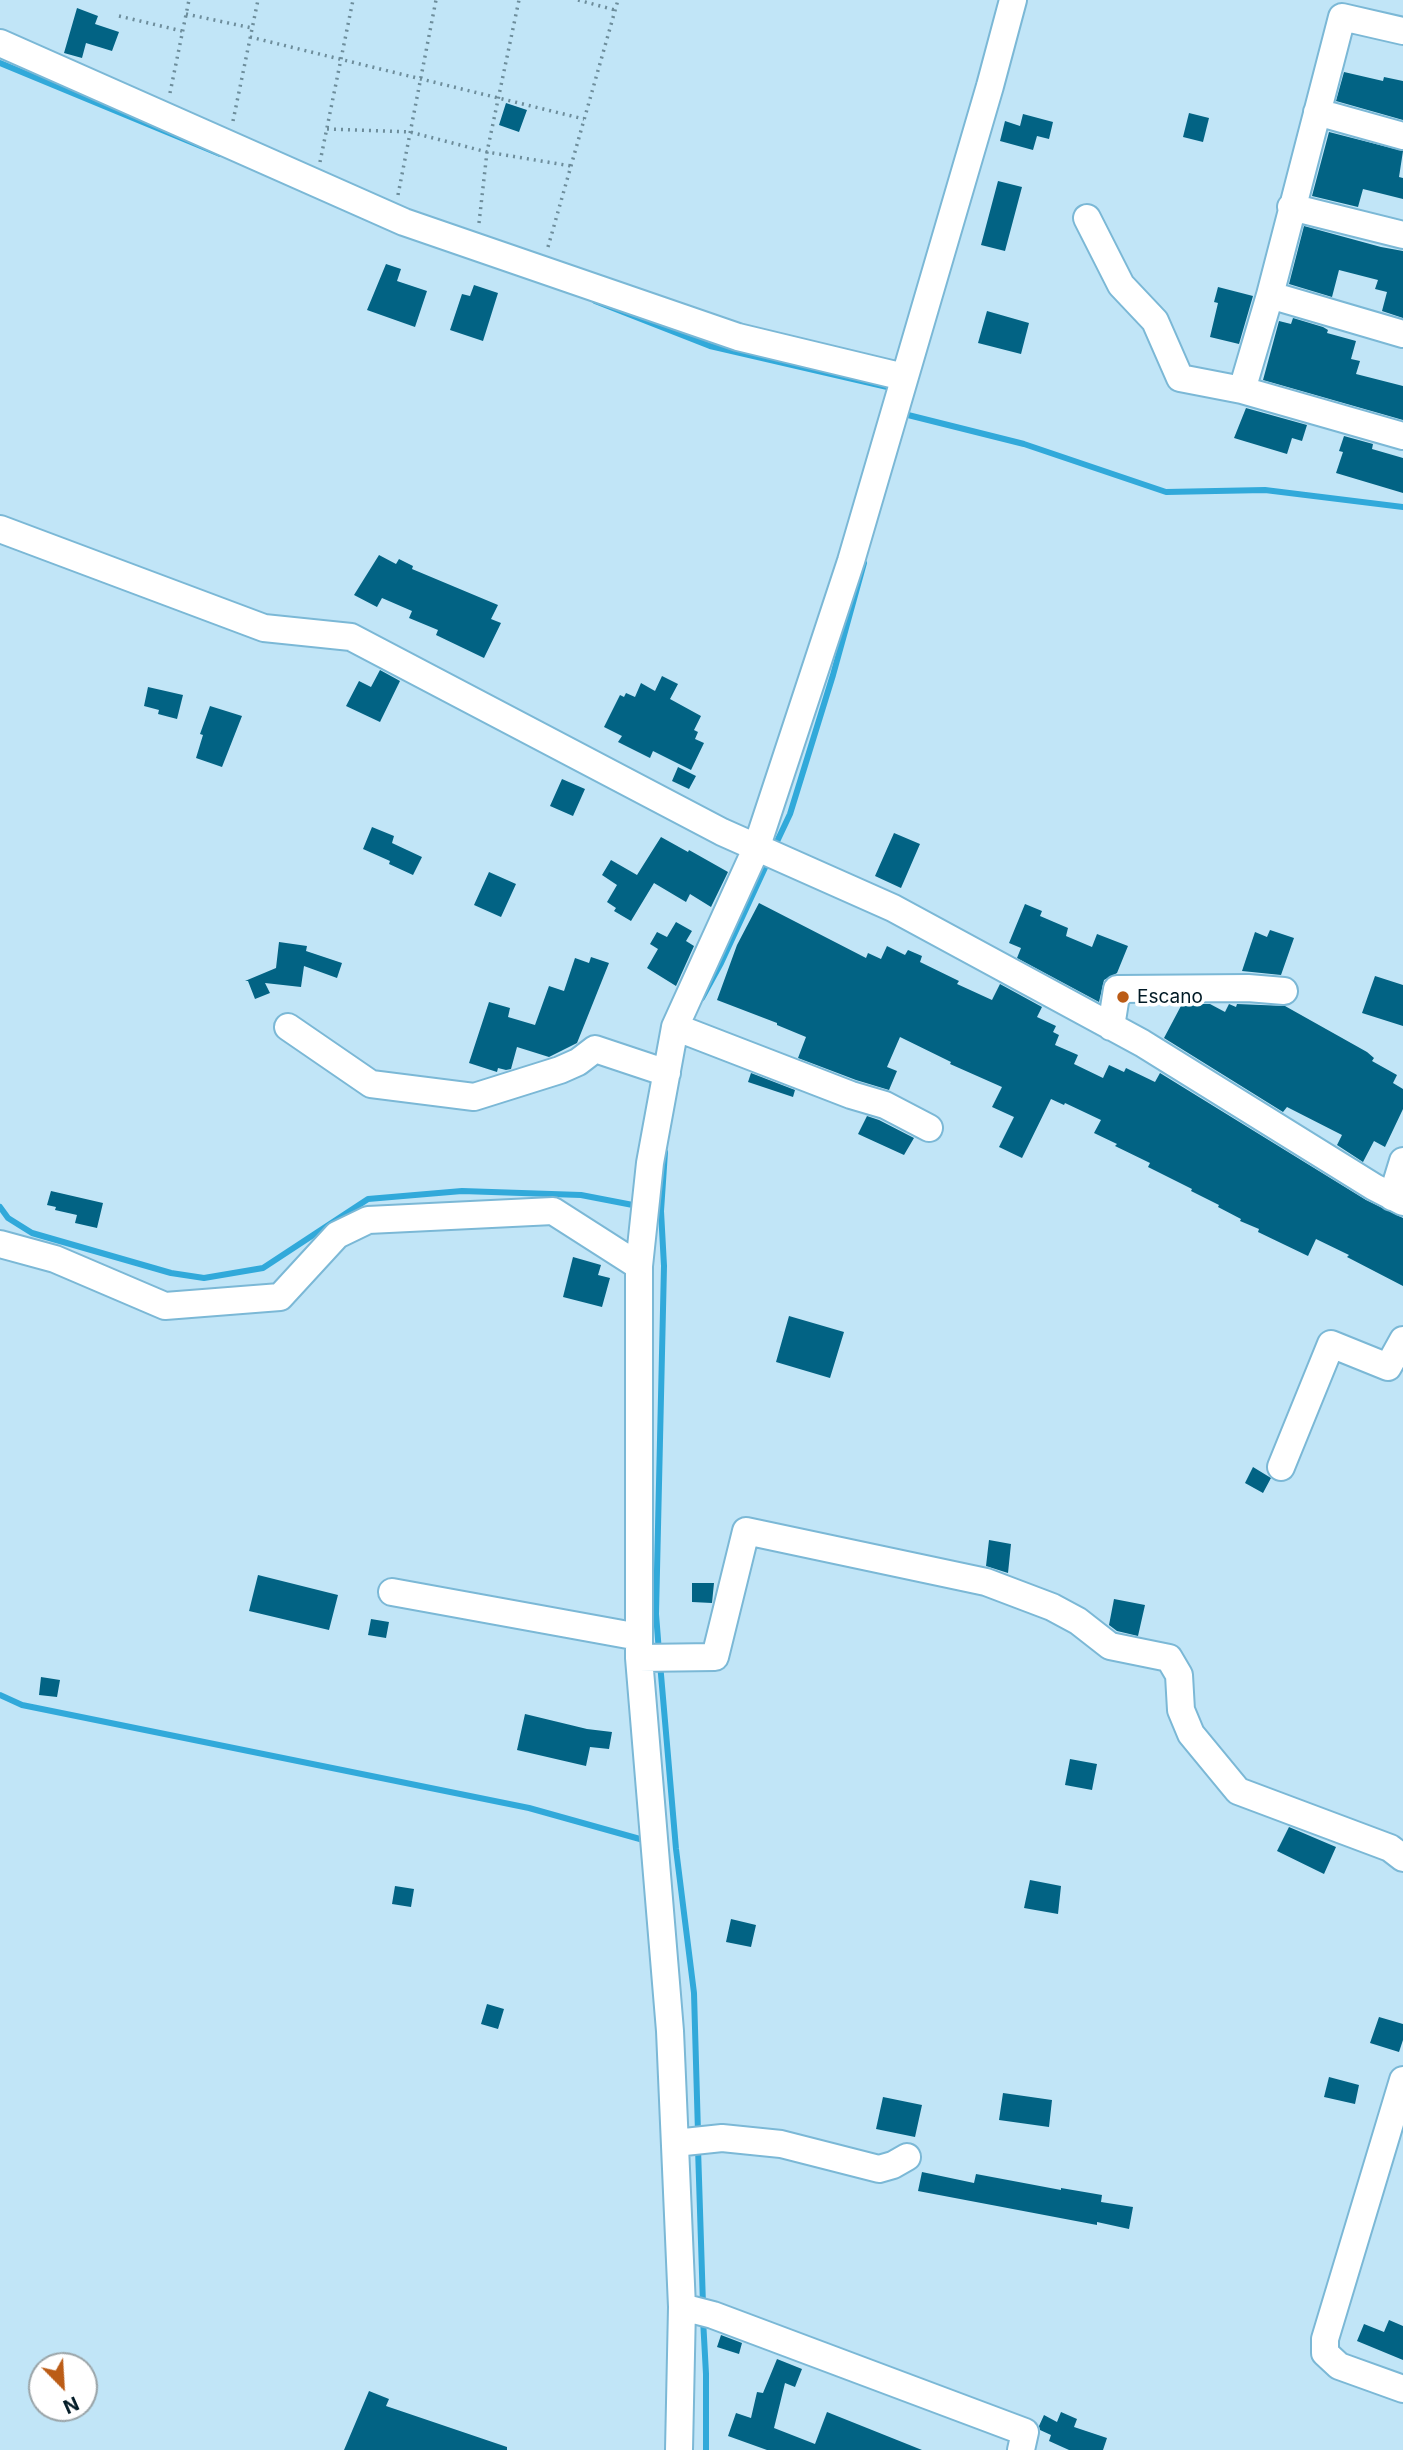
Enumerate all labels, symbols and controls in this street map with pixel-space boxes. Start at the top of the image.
place label: Escano [1137,986,1203,1008]
marker: Escano [1115,989,1131,1005]
north arrow [28,2352,98,2422]
text: N [60,2391,82,2418]

